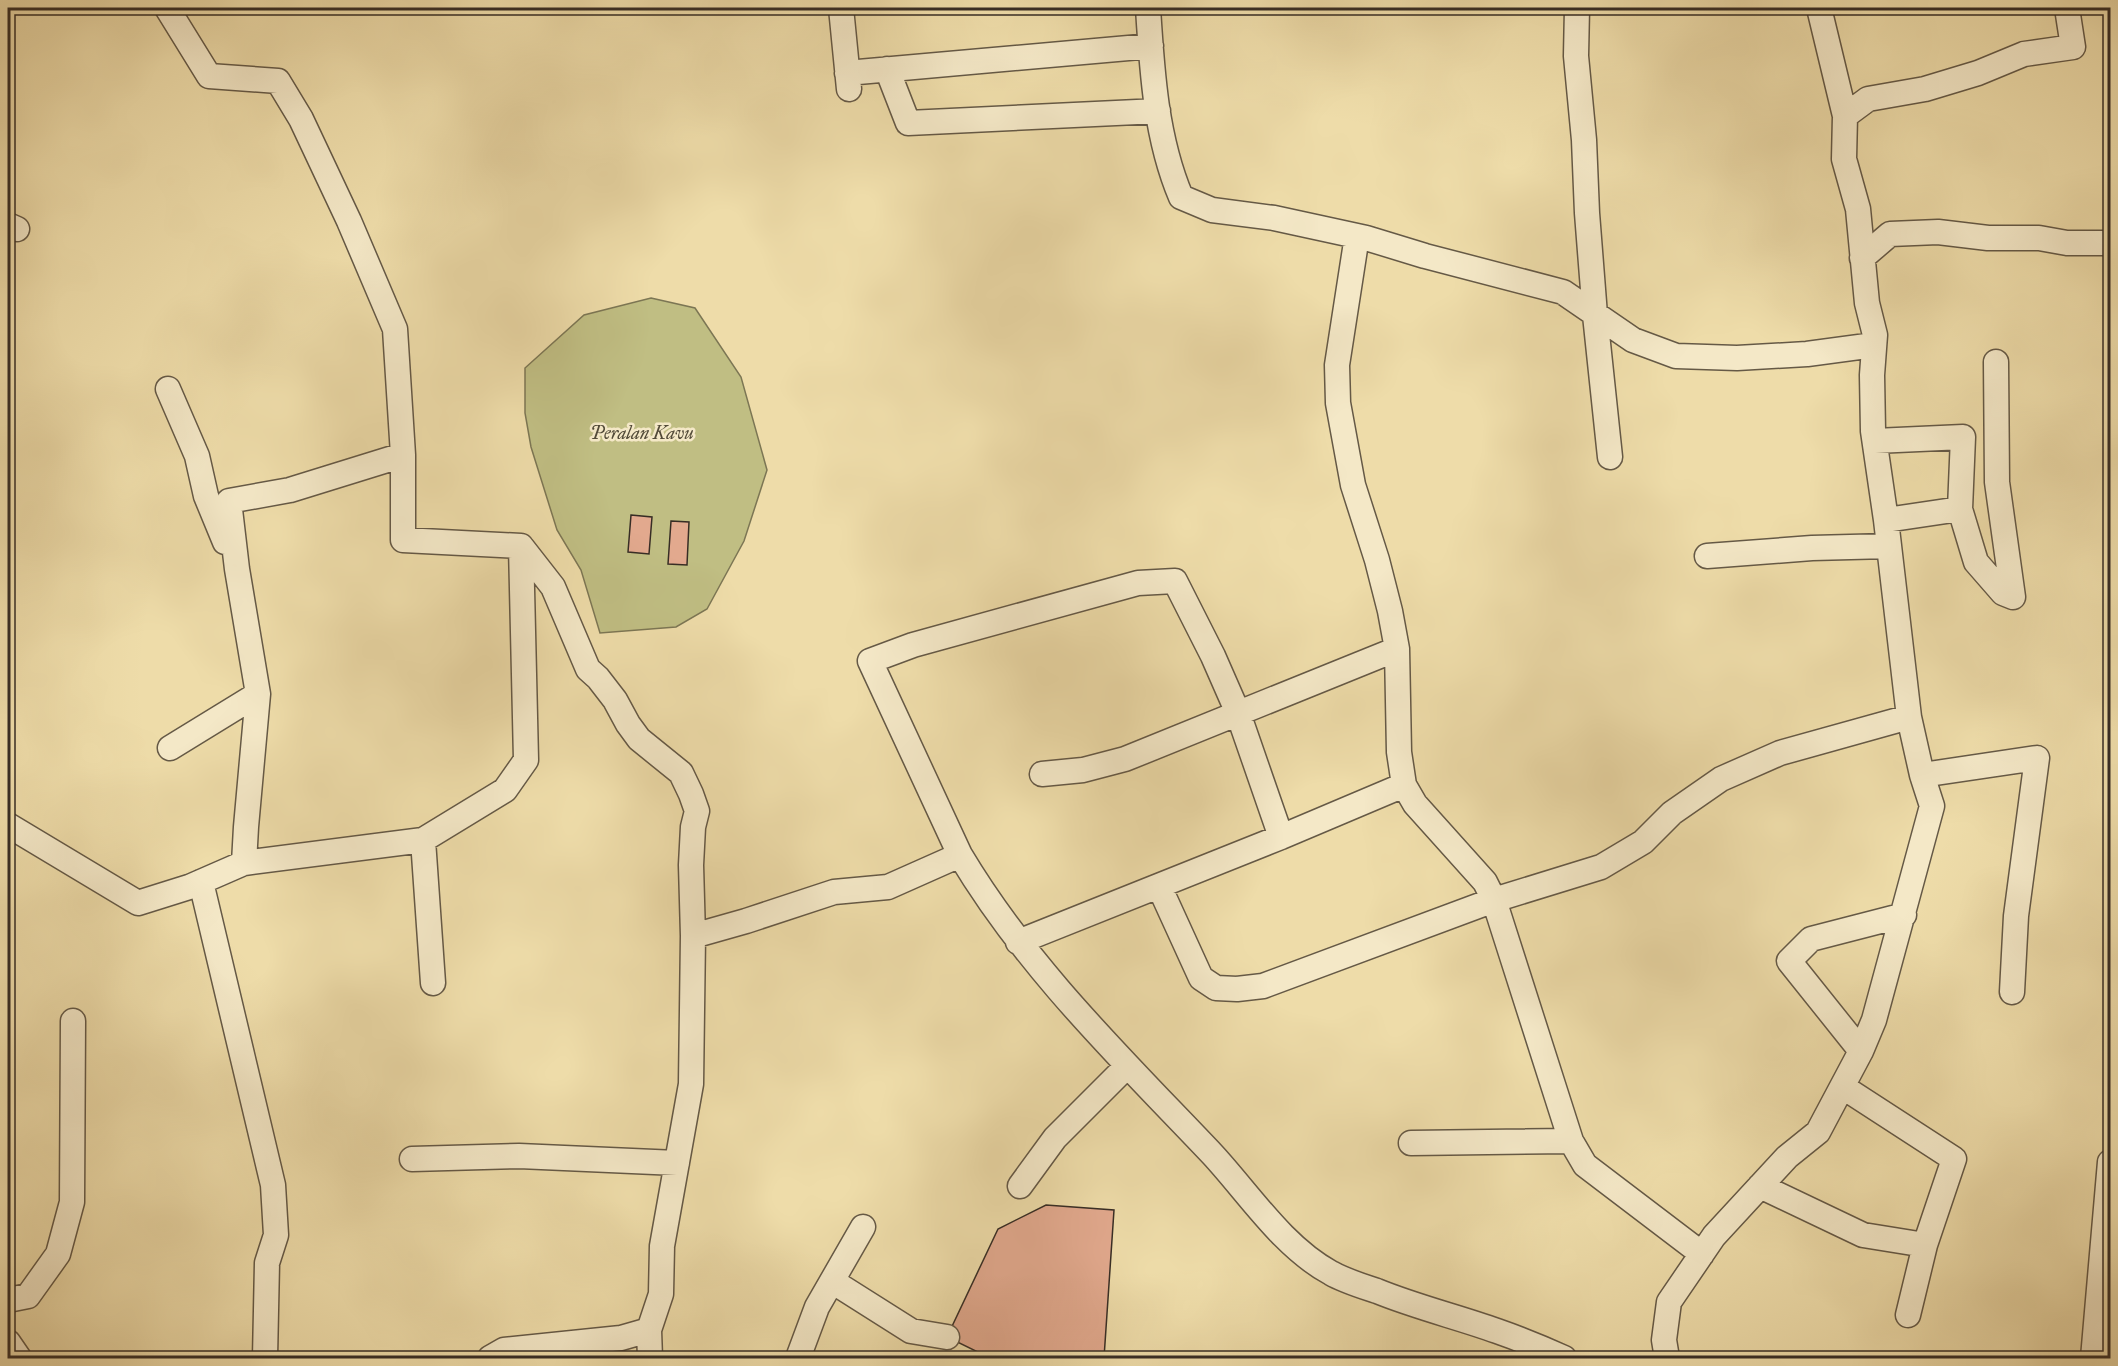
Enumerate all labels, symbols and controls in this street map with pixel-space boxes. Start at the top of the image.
park label: Peralan Kavu [590,422,694,444]

